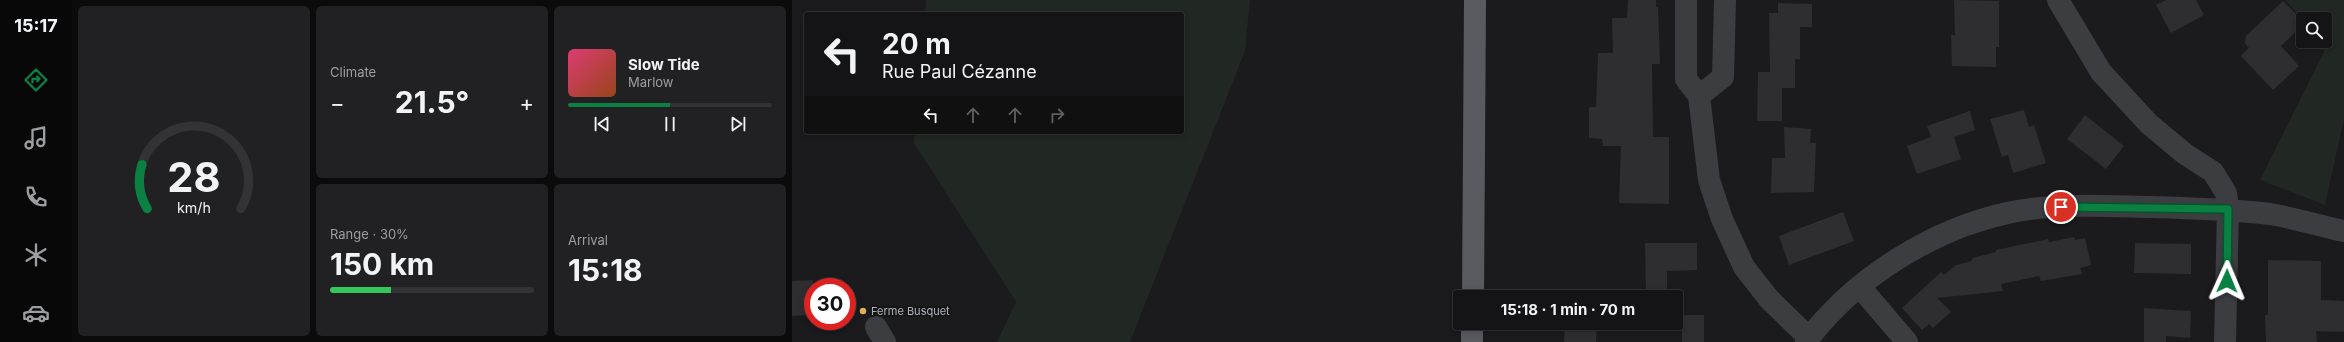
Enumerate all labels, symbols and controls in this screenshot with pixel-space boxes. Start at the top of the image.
map controls [2296,12,2332,48]
button: search [2296,12,2332,48]
text: 15:17 [14,15,58,36]
text: 20 m [882,27,951,61]
icon: left [816,28,868,80]
text: Slow Tide [628,55,700,74]
text: Rue Paul Cézanne [882,61,1037,82]
text: Climate [330,64,376,80]
icon: directions [22,66,50,94]
text: Marlow [628,74,674,90]
text: 21.5° [395,84,469,120]
text: − [330,90,345,116]
text: + [519,90,534,116]
icon: left [920,104,942,126]
icon: ahead [962,104,984,126]
icon: ahead [1004,104,1026,126]
icon: right [1046,104,1068,126]
icon: previous [591,113,613,135]
icon: pause [659,113,681,135]
icon: next [727,113,749,135]
icon: music [22,124,50,152]
text: 28 [167,152,221,202]
icon: phone [22,183,50,211]
pin [2044,190,2078,224]
icon: arrive [2050,196,2072,218]
text: km/h [177,199,211,216]
text: Range · 30% [330,226,409,242]
text: Arrival [568,232,608,248]
icon: climate [22,241,50,269]
text: 150 km [330,246,434,282]
text: 15:18 [568,252,643,288]
position arrow [2206,260,2248,302]
speed limit sign: 30 [804,278,856,330]
icon: car [22,299,50,327]
text: 15:18 · 1 min · 70 m [1501,300,1635,319]
place label: Ferme Busquet [871,304,950,318]
marker: Ferme Busquet [858,306,868,316]

